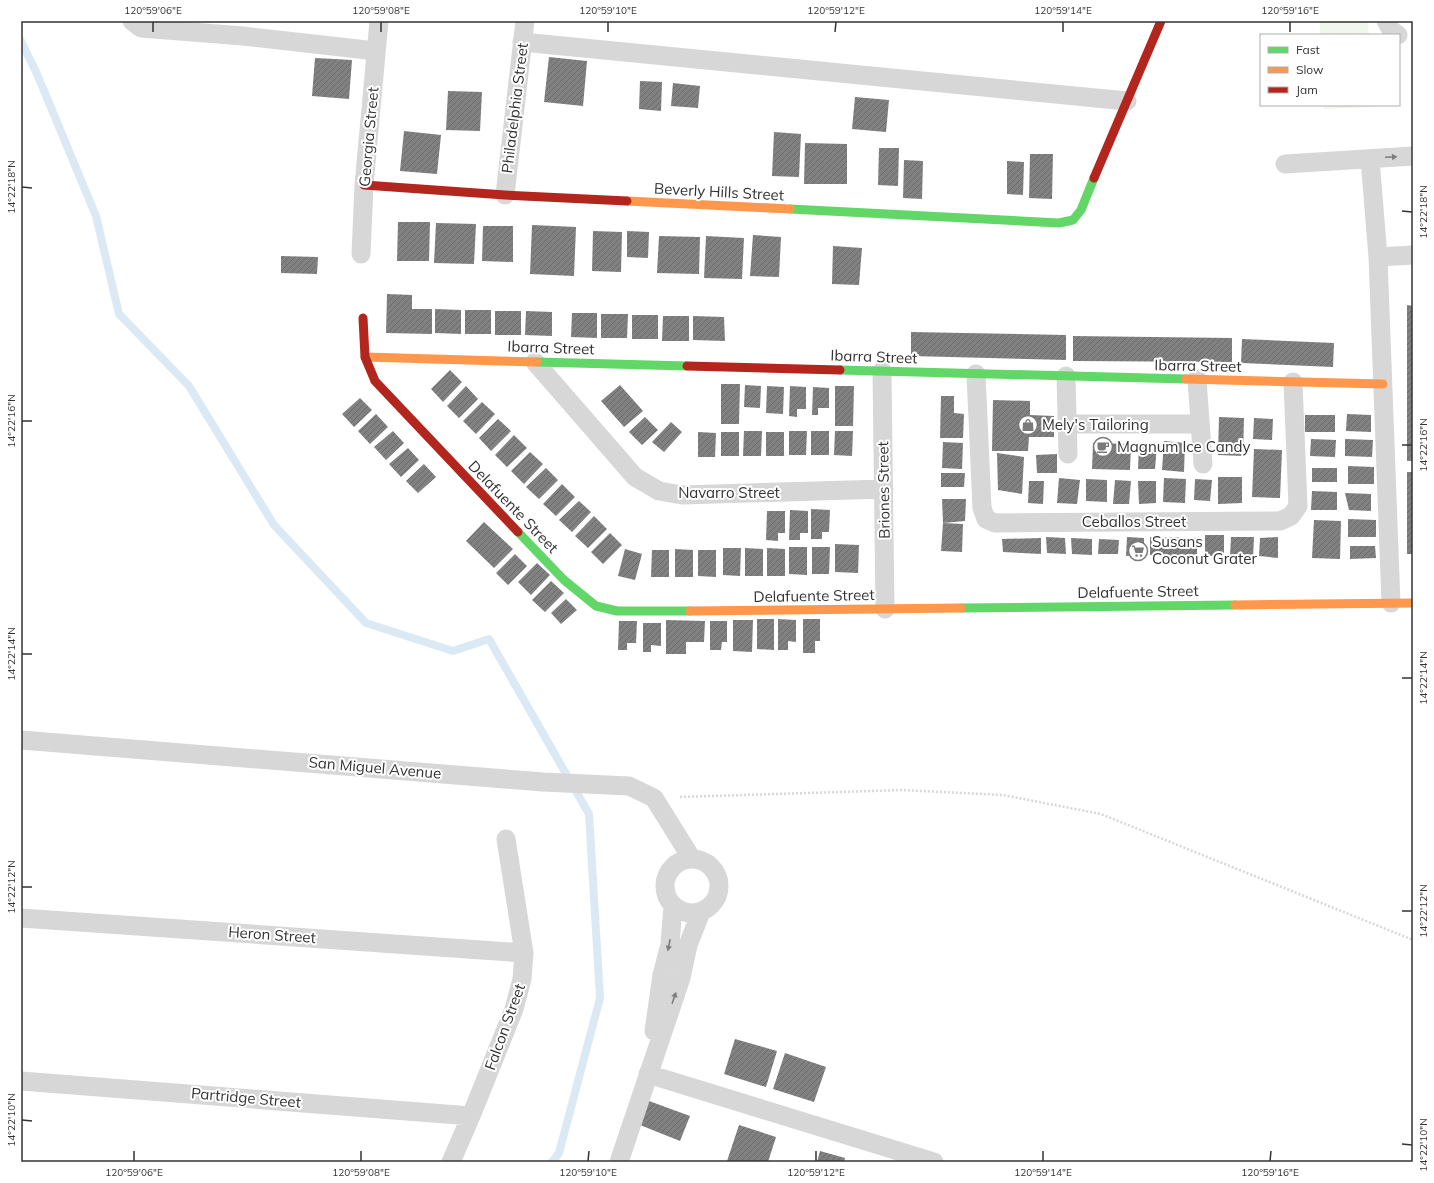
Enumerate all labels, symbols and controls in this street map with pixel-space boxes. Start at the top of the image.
text: 120°59'06"E [124,4,182,17]
text: 120°59'08"E [352,4,410,17]
text: 120°59'10"E [579,4,637,17]
text: 120°59'12"E [807,4,865,17]
text: 120°59'14"E [1034,4,1092,17]
text: 120°59'16"E [1261,4,1319,17]
legend [1260,34,1400,106]
street label: Philadelphia Street [497,42,532,174]
text: Fast [1296,42,1320,57]
text: Slow [1296,62,1324,77]
text: Jam [1296,82,1318,97]
street label: Georgia Street [355,86,382,188]
one-way arrow [1385,154,1397,161]
text: 14°22'18"N [5,160,18,214]
street label: Beverly Hills Street [654,179,785,204]
text: 14°22'18"N [1417,185,1430,239]
street label: Ibarra Street [507,336,595,359]
street label: Ibarra Street [830,345,918,368]
street label: Ibarra Street [1154,355,1242,376]
text: 14°22'16"N [5,394,18,448]
shop icon: Mely's Tailoring [1017,414,1039,436]
place label: Mely's Tailoring [1042,415,1149,434]
text: 14°22'16"N [1417,418,1430,472]
cafe icon: Magnum Ice Candy [1092,436,1114,458]
place label: Magnum Ice Candy [1117,437,1250,456]
street label: Briones Street [873,441,894,539]
street label: Delafuente Street [464,456,562,557]
street label: Navarro Street [678,483,780,502]
street label: Ceballos Street [1082,512,1186,531]
place label: Susans Coconut Grater [1152,532,1257,568]
supermarket icon: Susans Coconut Grater [1127,540,1149,562]
street label: Delafuente Street [1077,581,1199,602]
street label: Delafuente Street [753,585,875,606]
text: 14°22'14"N [5,627,18,681]
text: 14°22'14"N [1417,651,1430,705]
street label: San Miguel Avenue [308,752,442,783]
text: 14°22'12"N [5,860,18,914]
text: 14°22'12"N [1417,884,1430,938]
street label: Heron Street [228,922,316,947]
one-way arrow [666,939,672,951]
street label: Falcon Street [480,981,529,1073]
one-way arrow [672,991,678,1003]
street label: Partridge Street [190,1083,302,1112]
text: 14°22'10"N [5,1093,18,1147]
text: 14°22'10"N [1417,1118,1430,1172]
text: 120°59'06"E [105,1166,163,1179]
text: 120°59'08"E [332,1166,390,1179]
text: 120°59'10"E [559,1166,617,1179]
text: 120°59'12"E [787,1166,845,1179]
text: 120°59'14"E [1014,1166,1072,1179]
text: 120°59'16"E [1241,1166,1299,1179]

